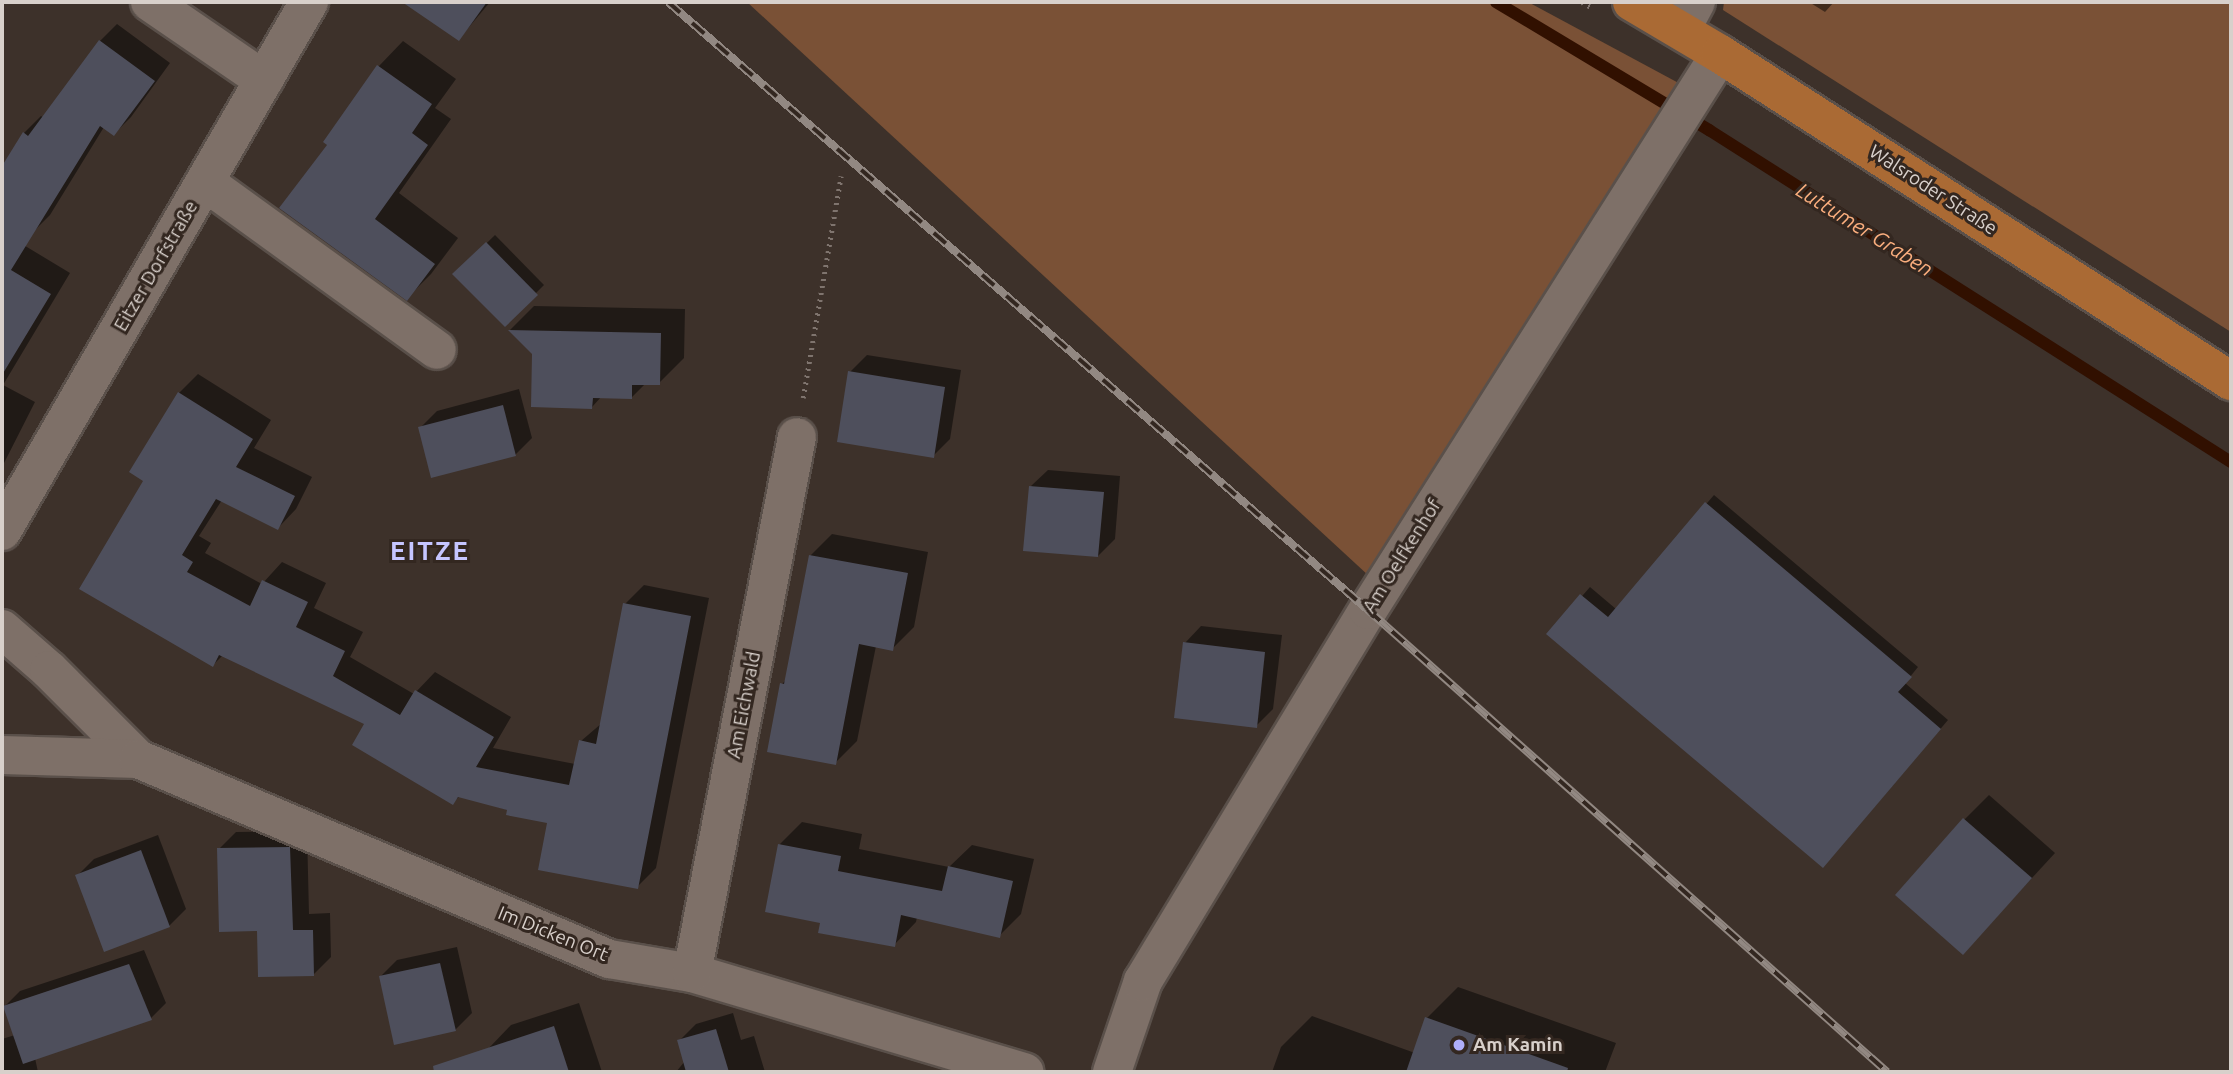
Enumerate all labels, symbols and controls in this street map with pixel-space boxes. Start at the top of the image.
street label: Walsroder Straße [1865,140,2001,240]
water label: Luttumer Graben [1792,177,1938,281]
street label: Eitzer Dorfstraße [109,197,203,335]
street label: Am Oelfkenhof [1358,495,1446,617]
district label: EITZE [391,535,469,567]
street label: Am Eichwald [722,650,766,760]
street label: Im Dicken Ort [495,902,611,966]
place label: Am Kamin [1473,1034,1563,1056]
marker: Am Kamin [1451,1037,1467,1053]

